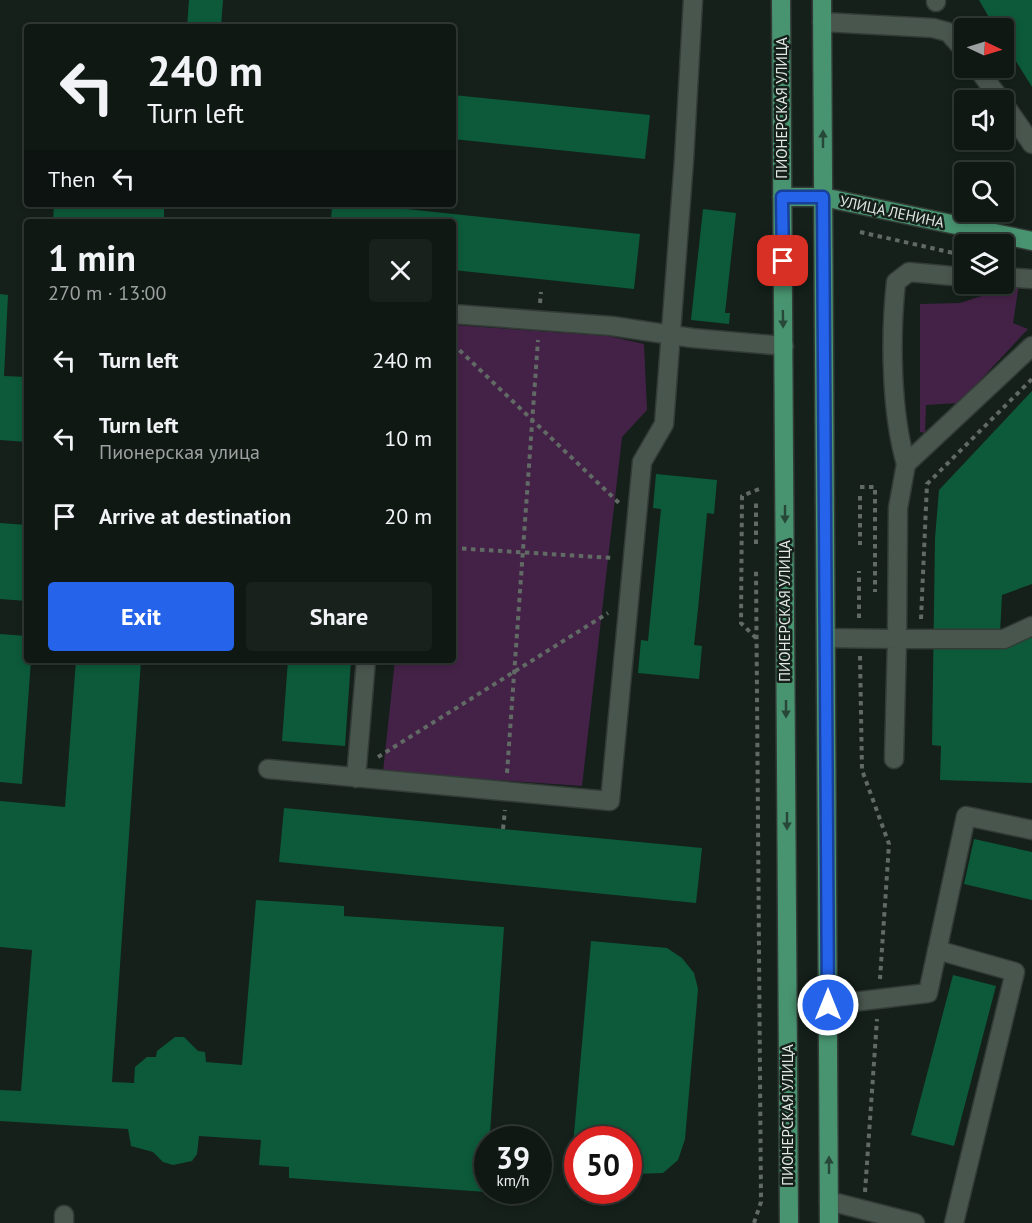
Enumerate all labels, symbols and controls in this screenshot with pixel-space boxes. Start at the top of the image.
north arrow [954,18,1014,78]
map controls [954,18,1014,294]
street label: ПИОНЕРСКАЯ УЛИЦА [772,37,791,179]
text: 240 m [147,43,263,98]
icon: left [48,48,126,126]
button: sound [954,90,1014,150]
text: Turn left [147,96,244,130]
one-way arrow [818,129,828,148]
icon: left [107,162,140,195]
button: search [954,162,1014,222]
text: Then [48,165,95,193]
street label: УЛИЦА ЛЕНИНА [838,191,946,232]
text: 1 min [48,234,136,281]
button: layers [954,234,1014,294]
pin [757,235,808,286]
button: close [369,239,432,302]
icon: arrive [766,244,799,277]
text: 270 m · 13:00 [48,280,166,306]
one-way arrow [778,309,788,328]
icon: left [48,344,81,377]
text: Turn left [99,346,179,374]
text: 240 m [372,346,432,374]
text: Turn left [99,411,179,439]
icon: left [48,422,81,455]
text: 10 m [384,424,432,452]
text: Пионерская улица [99,439,260,465]
icon: arrive [48,500,81,533]
text: Arrive at destination [99,502,291,530]
text: 20 m [384,502,432,530]
one-way arrow [780,504,790,523]
street label: ПИОНЕРСКАЯ УЛИЦА [775,540,794,682]
button: Exit [48,582,234,651]
button: Share [246,582,432,651]
one-way arrow [781,699,791,718]
one-way arrow [782,812,791,831]
position arrow [796,973,860,1037]
street label: ПИОНЕРСКАЯ УЛИЦА [778,1044,797,1186]
speed limit sign: 50 [564,1126,642,1204]
text: 39 [496,1138,530,1177]
one-way arrow [824,1155,834,1174]
text: km/h [497,1171,529,1190]

